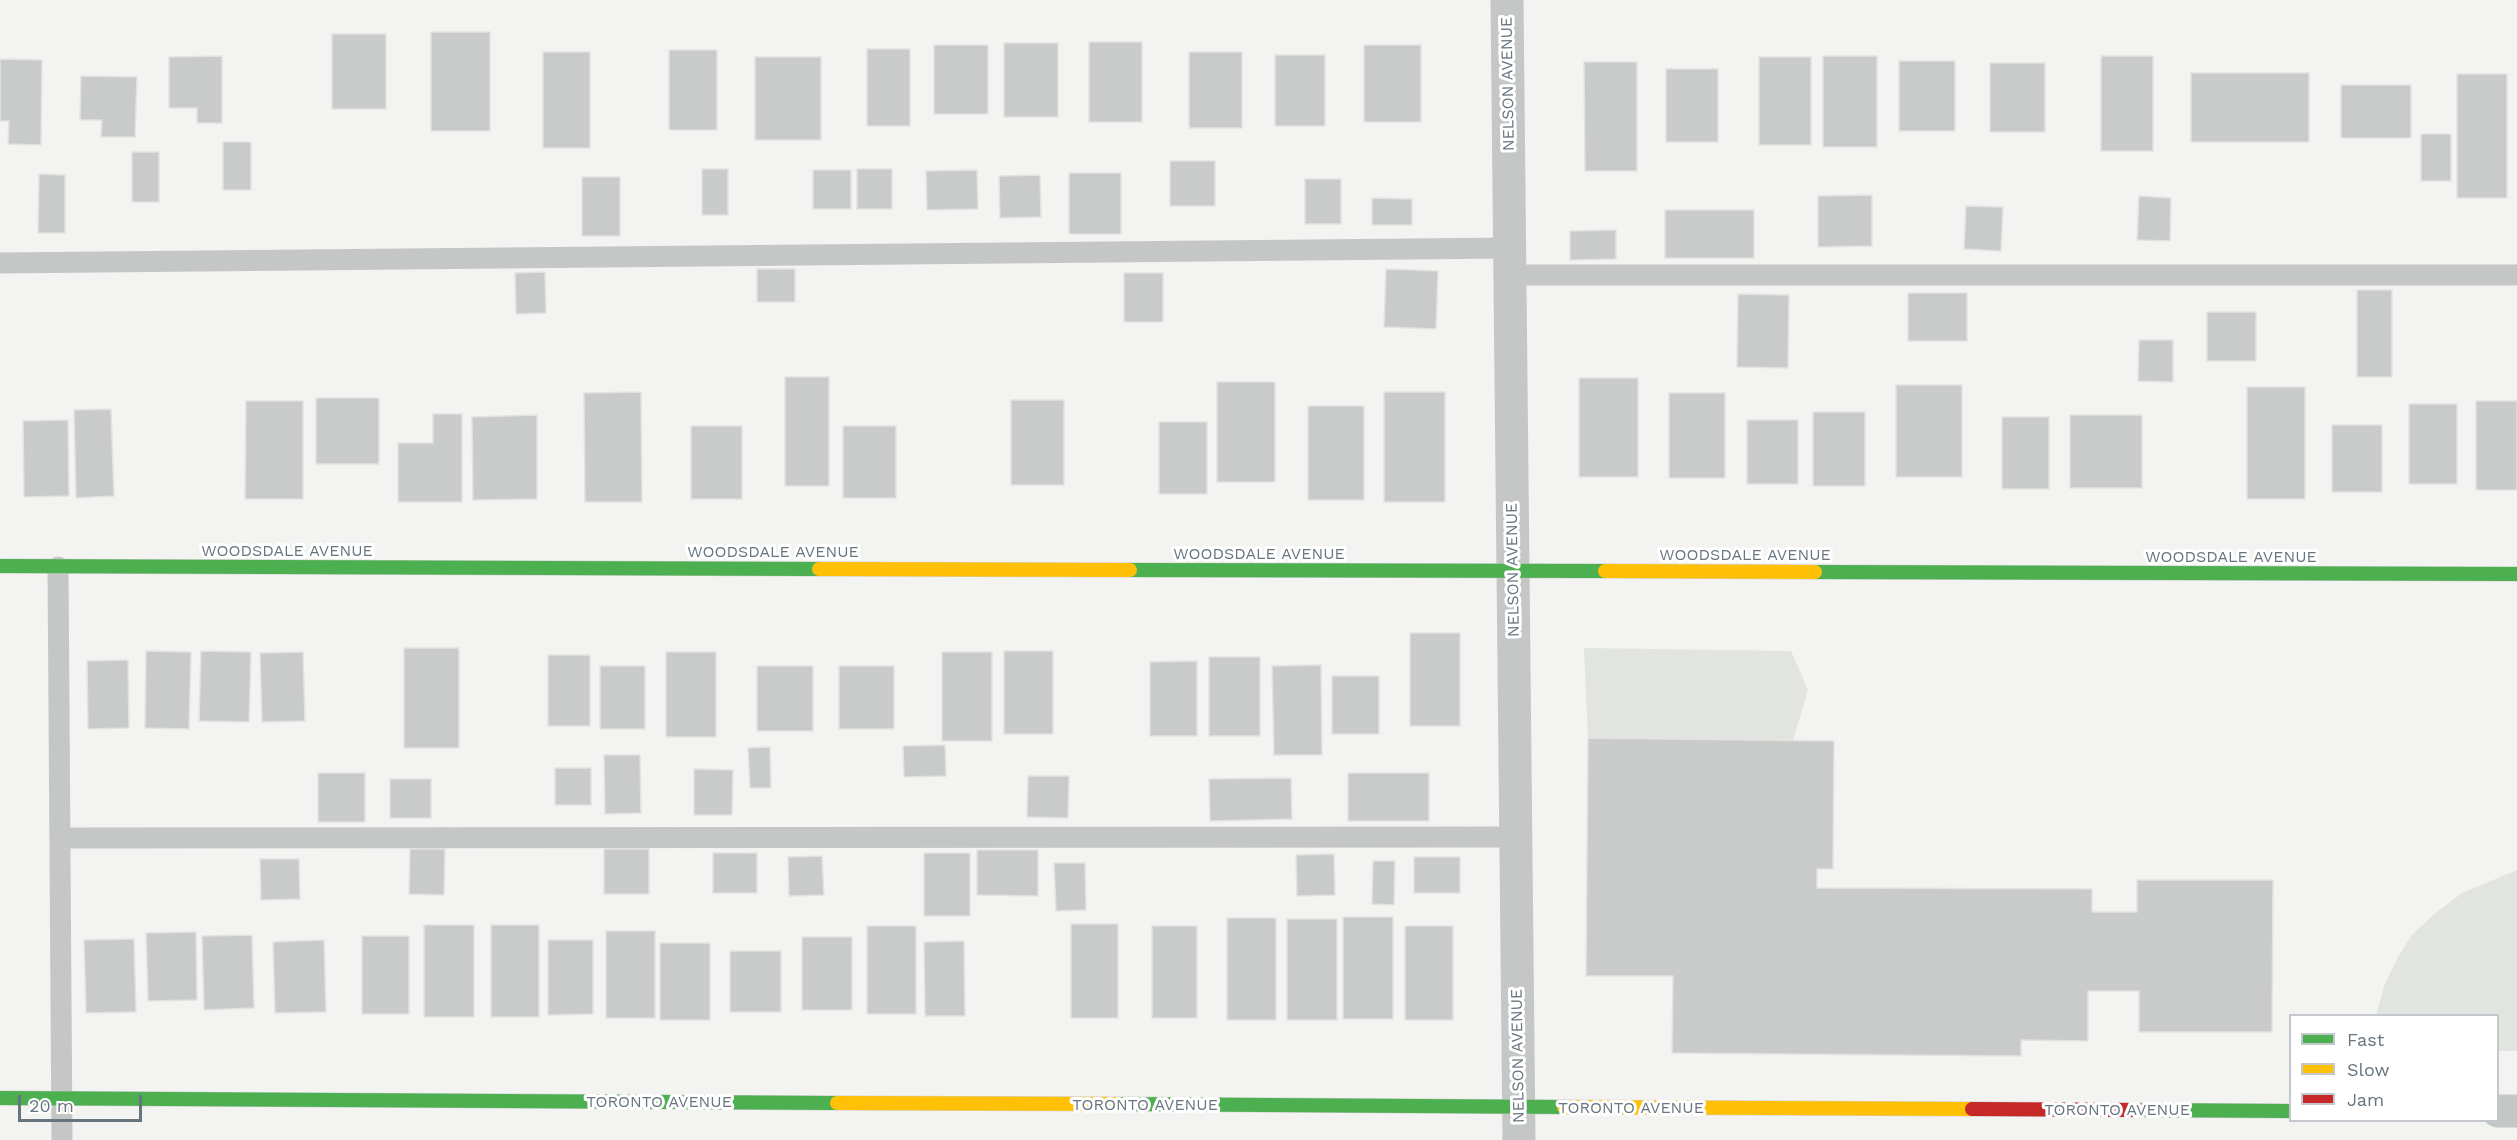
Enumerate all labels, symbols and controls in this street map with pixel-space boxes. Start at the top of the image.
street label: NELSON AVENUE [1497,17,1519,151]
street label: NELSON AVENUE [1502,503,1524,637]
street label: WOODSDALE AVENUE [201,541,373,561]
street label: WOODSDALE AVENUE [687,542,859,562]
street label: WOODSDALE AVENUE [1173,544,1345,564]
street label: WOODSDALE AVENUE [1659,545,1831,565]
street label: WOODSDALE AVENUE [2145,547,2317,567]
street label: NELSON AVENUE [1507,989,1529,1123]
legend [2289,1014,2499,1122]
text: Fast [2347,1029,2384,1050]
text: Slow [2347,1059,2390,1080]
scale bar [21,1083,146,1121]
text: Jam [2347,1089,2384,1110]
street label: TORONTO AVENUE [586,1092,732,1112]
text: 20 m [29,1095,74,1116]
street label: TORONTO AVENUE [1072,1095,1218,1115]
street label: TORONTO AVENUE [1558,1098,1704,1118]
street label: TORONTO AVENUE [2044,1100,2190,1120]

